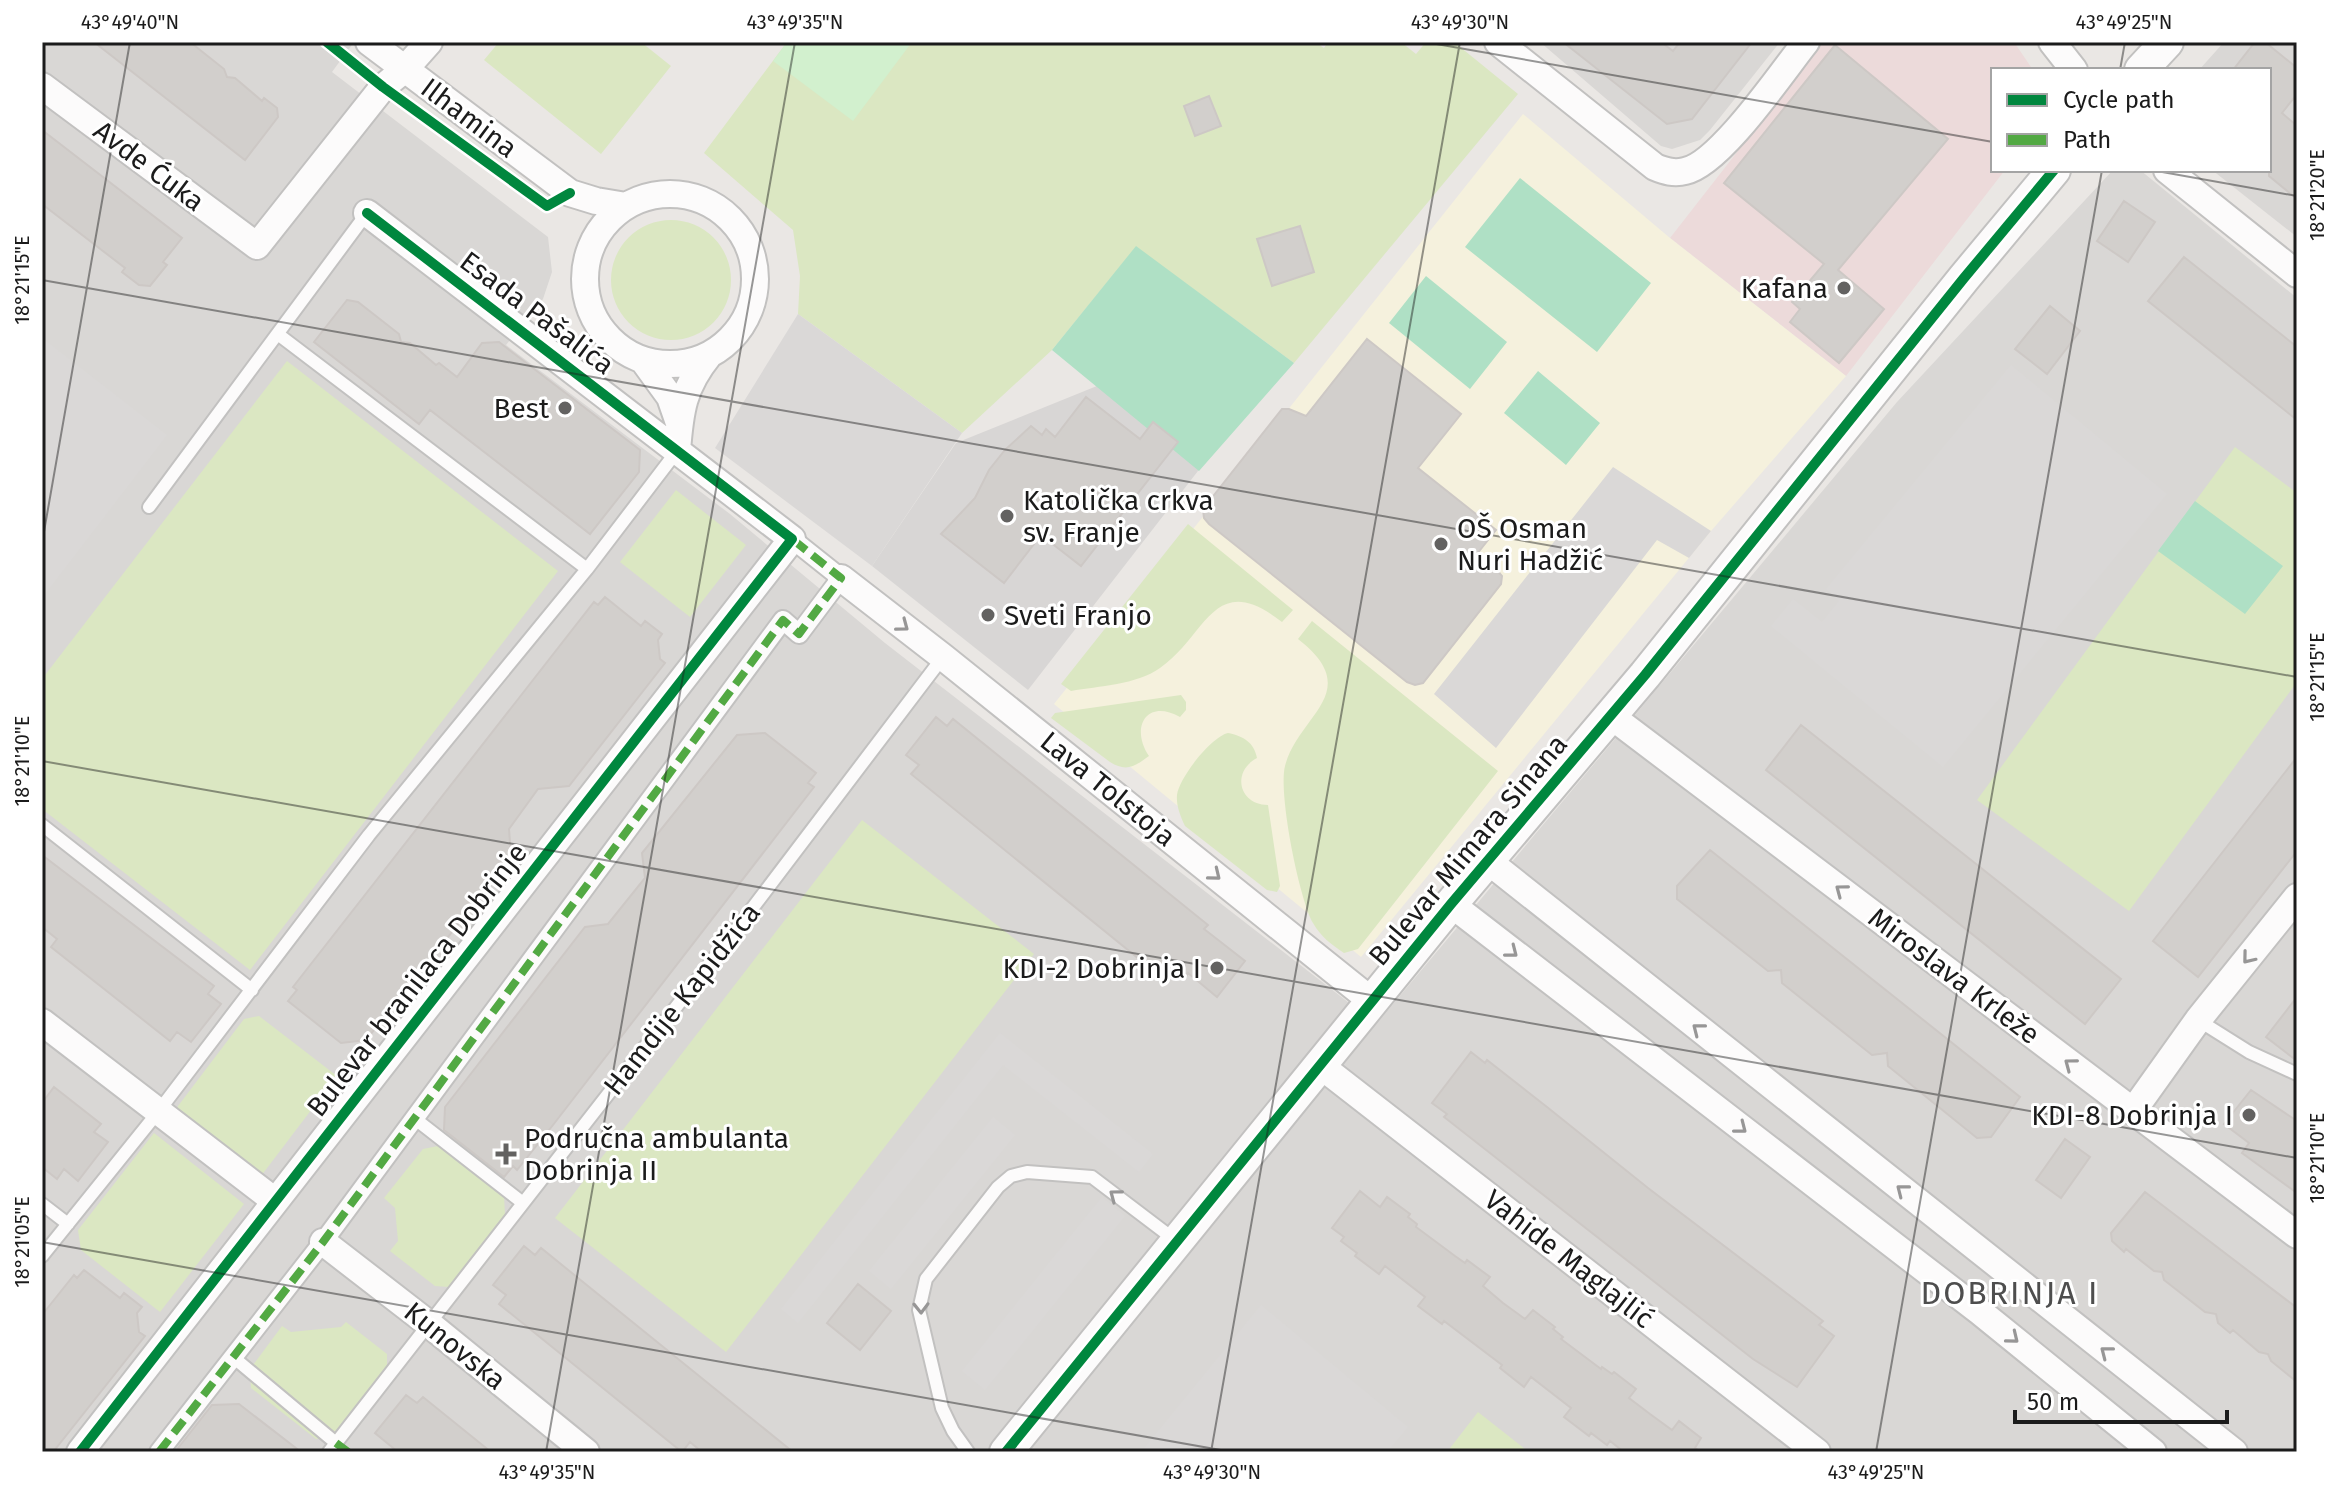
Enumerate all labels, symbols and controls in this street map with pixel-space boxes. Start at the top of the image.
text: 43°49'40"N [81,10,179,34]
text: 43°49'35"N [747,10,843,34]
text: 43°49'30"N [1411,10,1509,34]
text: 43°49'25"N [2076,10,2172,34]
legend [1991,68,2271,172]
street label: Ilhamina [414,71,524,165]
text: Cycle path [2063,86,2175,114]
street label: Avde Ćuka [87,114,211,218]
text: Path [2063,126,2111,154]
text: 18°21'20"E [2305,149,2329,241]
text: 18°21'15"E [10,235,34,325]
street label: Esada Pašalića [454,244,620,382]
place label: Kafana [1741,272,1828,305]
marker: Kafana [1835,279,1853,297]
place label: Best [494,392,550,425]
marker: Best [556,399,574,417]
place label: Katolička crkva sv. Franje [1023,484,1214,549]
marker: Katolička crkva sv. Franje [998,507,1016,525]
place label: OŠ Osman Nuri Hadžić [1457,512,1603,577]
marker: OŠ Osman Nuri Hadžić [1432,535,1450,553]
place label: Sveti Franjo [1004,599,1152,632]
marker: Sveti Franjo [979,606,997,624]
one-way arrow [894,616,908,630]
text: 18°21'15"E [2305,632,2329,722]
text: 18°21'10"E [10,716,34,806]
street label: Lava Tolstoja [1034,725,1182,853]
street label: Bulevar Mimara Sinana [1362,728,1574,972]
street label: Bulevar branilaca Dobrinje [300,837,534,1123]
one-way arrow [1206,866,1221,880]
one-way arrow [1835,885,1849,900]
street label: Hamdije Kapidžića [597,896,767,1102]
street label: Miroslava Krleže [1862,901,2046,1051]
one-way arrow [1503,943,1518,957]
one-way arrow [2243,949,2258,963]
place label: KDI-2 Dobrinja I [1002,952,1201,985]
marker: KDI-2 Dobrinja I [1208,959,1226,977]
one-way arrow [1693,1024,1707,1039]
one-way arrow [2065,1059,2079,1073]
place label: KDI-8 Dobrinja I [2031,1099,2233,1132]
marker: KDI-8 Dobrinja I [2240,1106,2258,1124]
text: 18°21'10"E [2305,1113,2329,1203]
one-way arrow [1731,1118,1746,1133]
place label: Područna ambulanta Dobrinja II [524,1122,789,1187]
marker: Područna ambulanta Dobrinja II [495,1143,517,1165]
street label: Vahide Maglajlić [1478,1183,1660,1335]
one-way arrow [1896,1186,1911,1200]
one-way arrow [1109,1190,1124,1204]
text: 18°21'05"E [10,1196,34,1288]
district label: DOBRINJA I [1921,1274,2099,1312]
street label: Kunovska [398,1295,512,1397]
one-way arrow [913,1302,930,1315]
one-way arrow [2004,1329,2019,1343]
one-way arrow [2100,1347,2115,1361]
scale bar [2015,1374,2227,1424]
text: 50 m [2027,1388,2079,1416]
text: 43°49'35"N [499,1460,595,1484]
text: 43°49'30"N [1163,1460,1261,1484]
text: 43°49'25"N [1828,1460,1924,1484]

